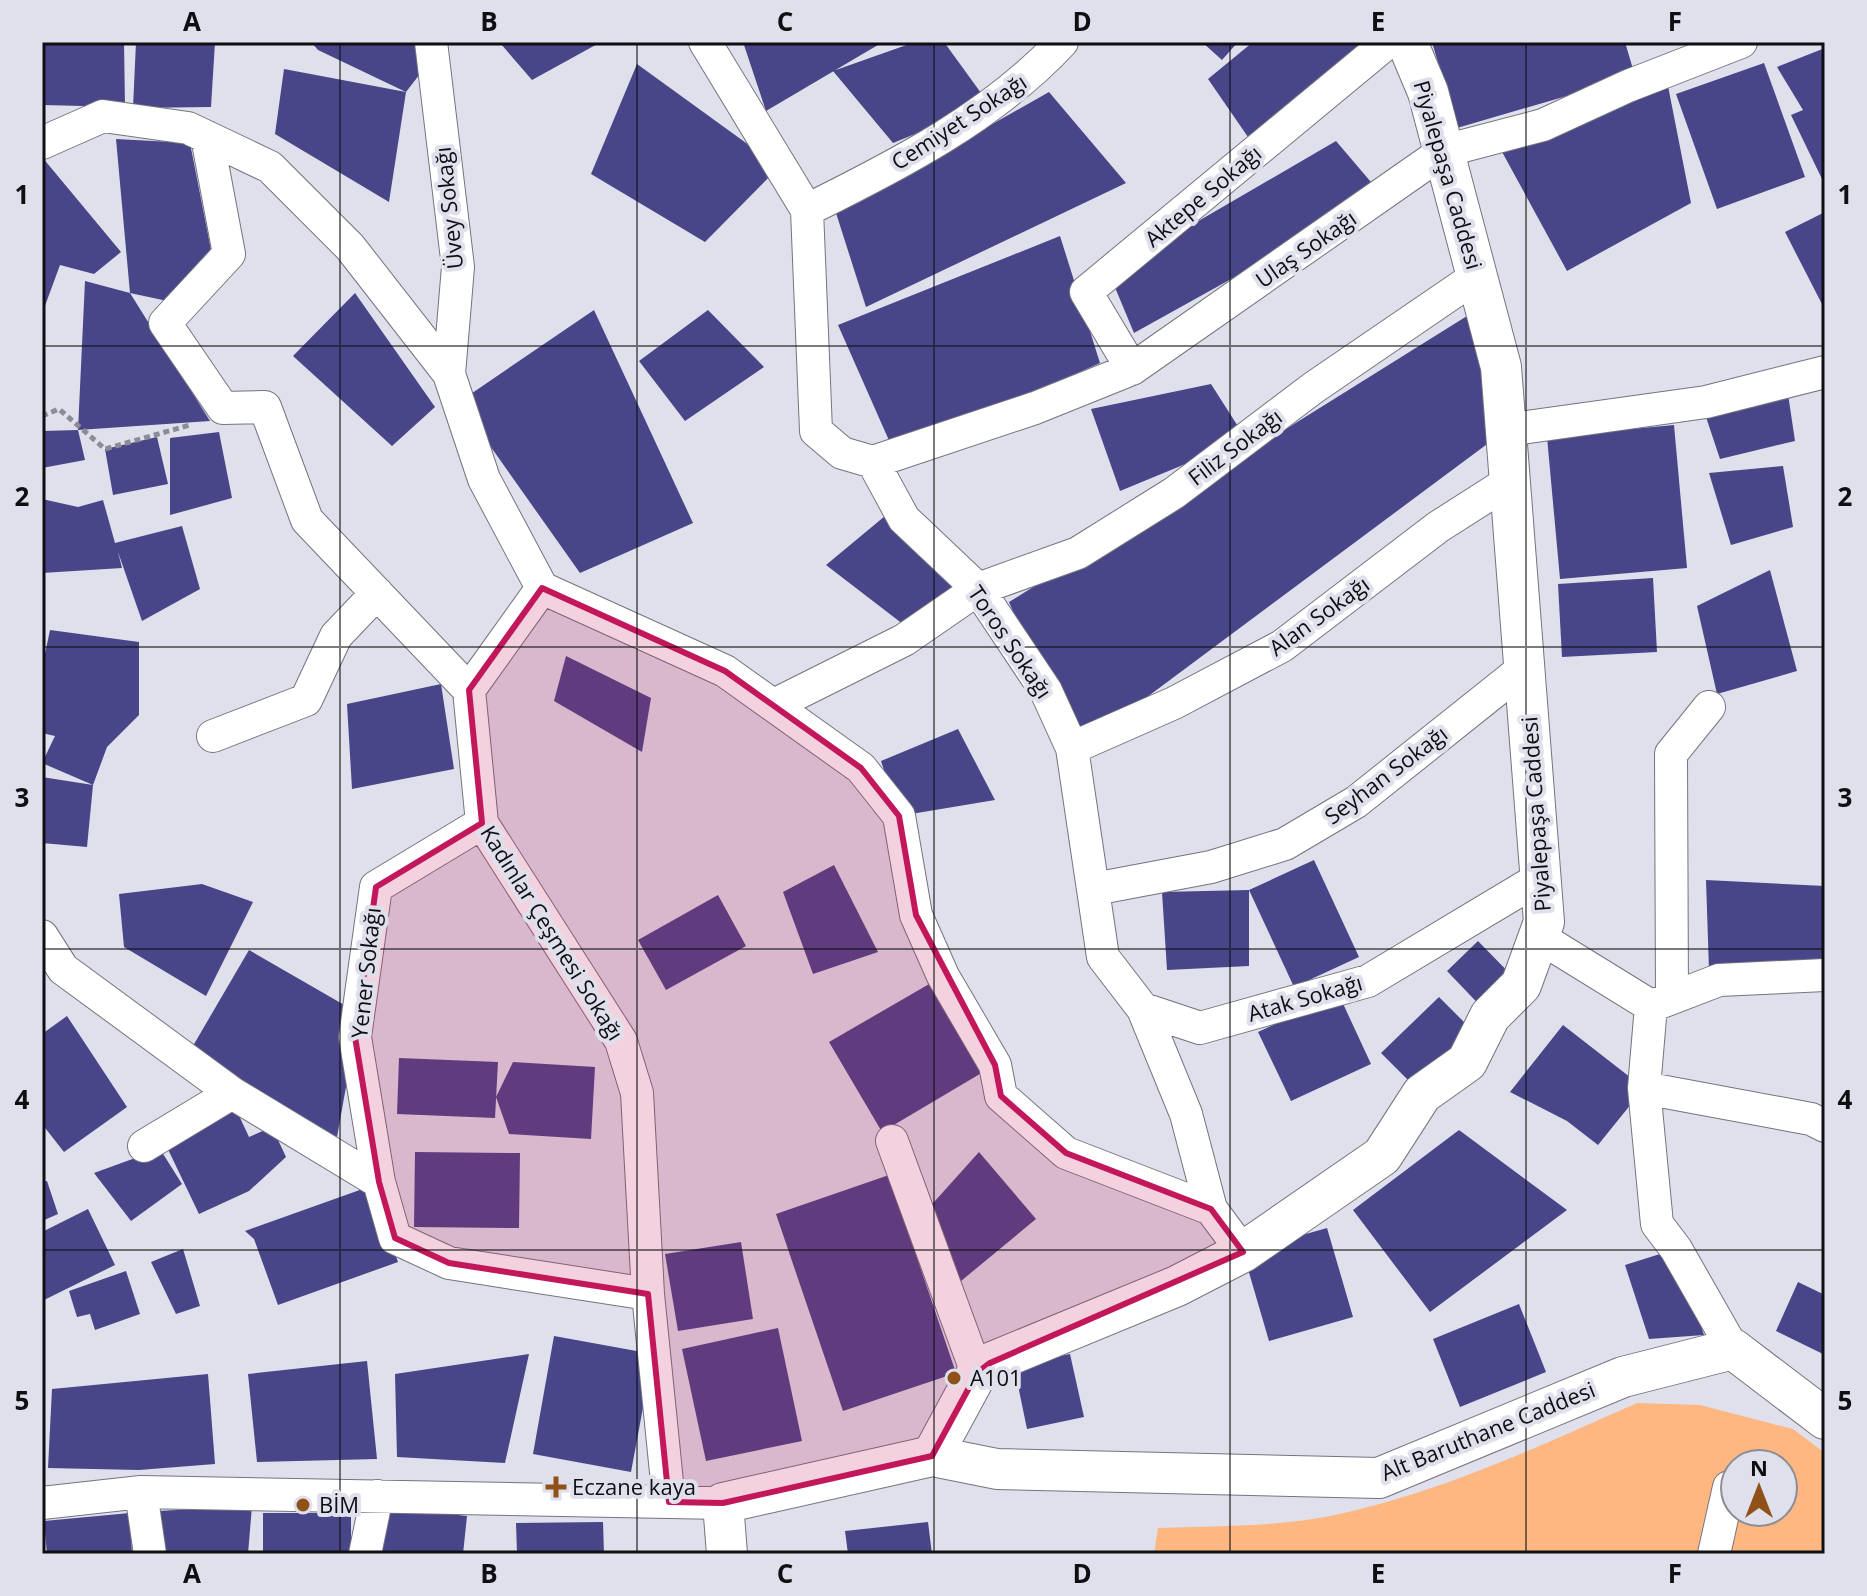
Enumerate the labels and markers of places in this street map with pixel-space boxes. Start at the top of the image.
place label: A101 [970,1362,1022,1392]
marker: A101 [945,1369,963,1387]
place label: Eczane kaya [572,1471,696,1501]
marker: Eczane kaya [547,1478,565,1496]
place label: BİM [319,1489,359,1519]
marker: BİM [294,1496,312,1514]

